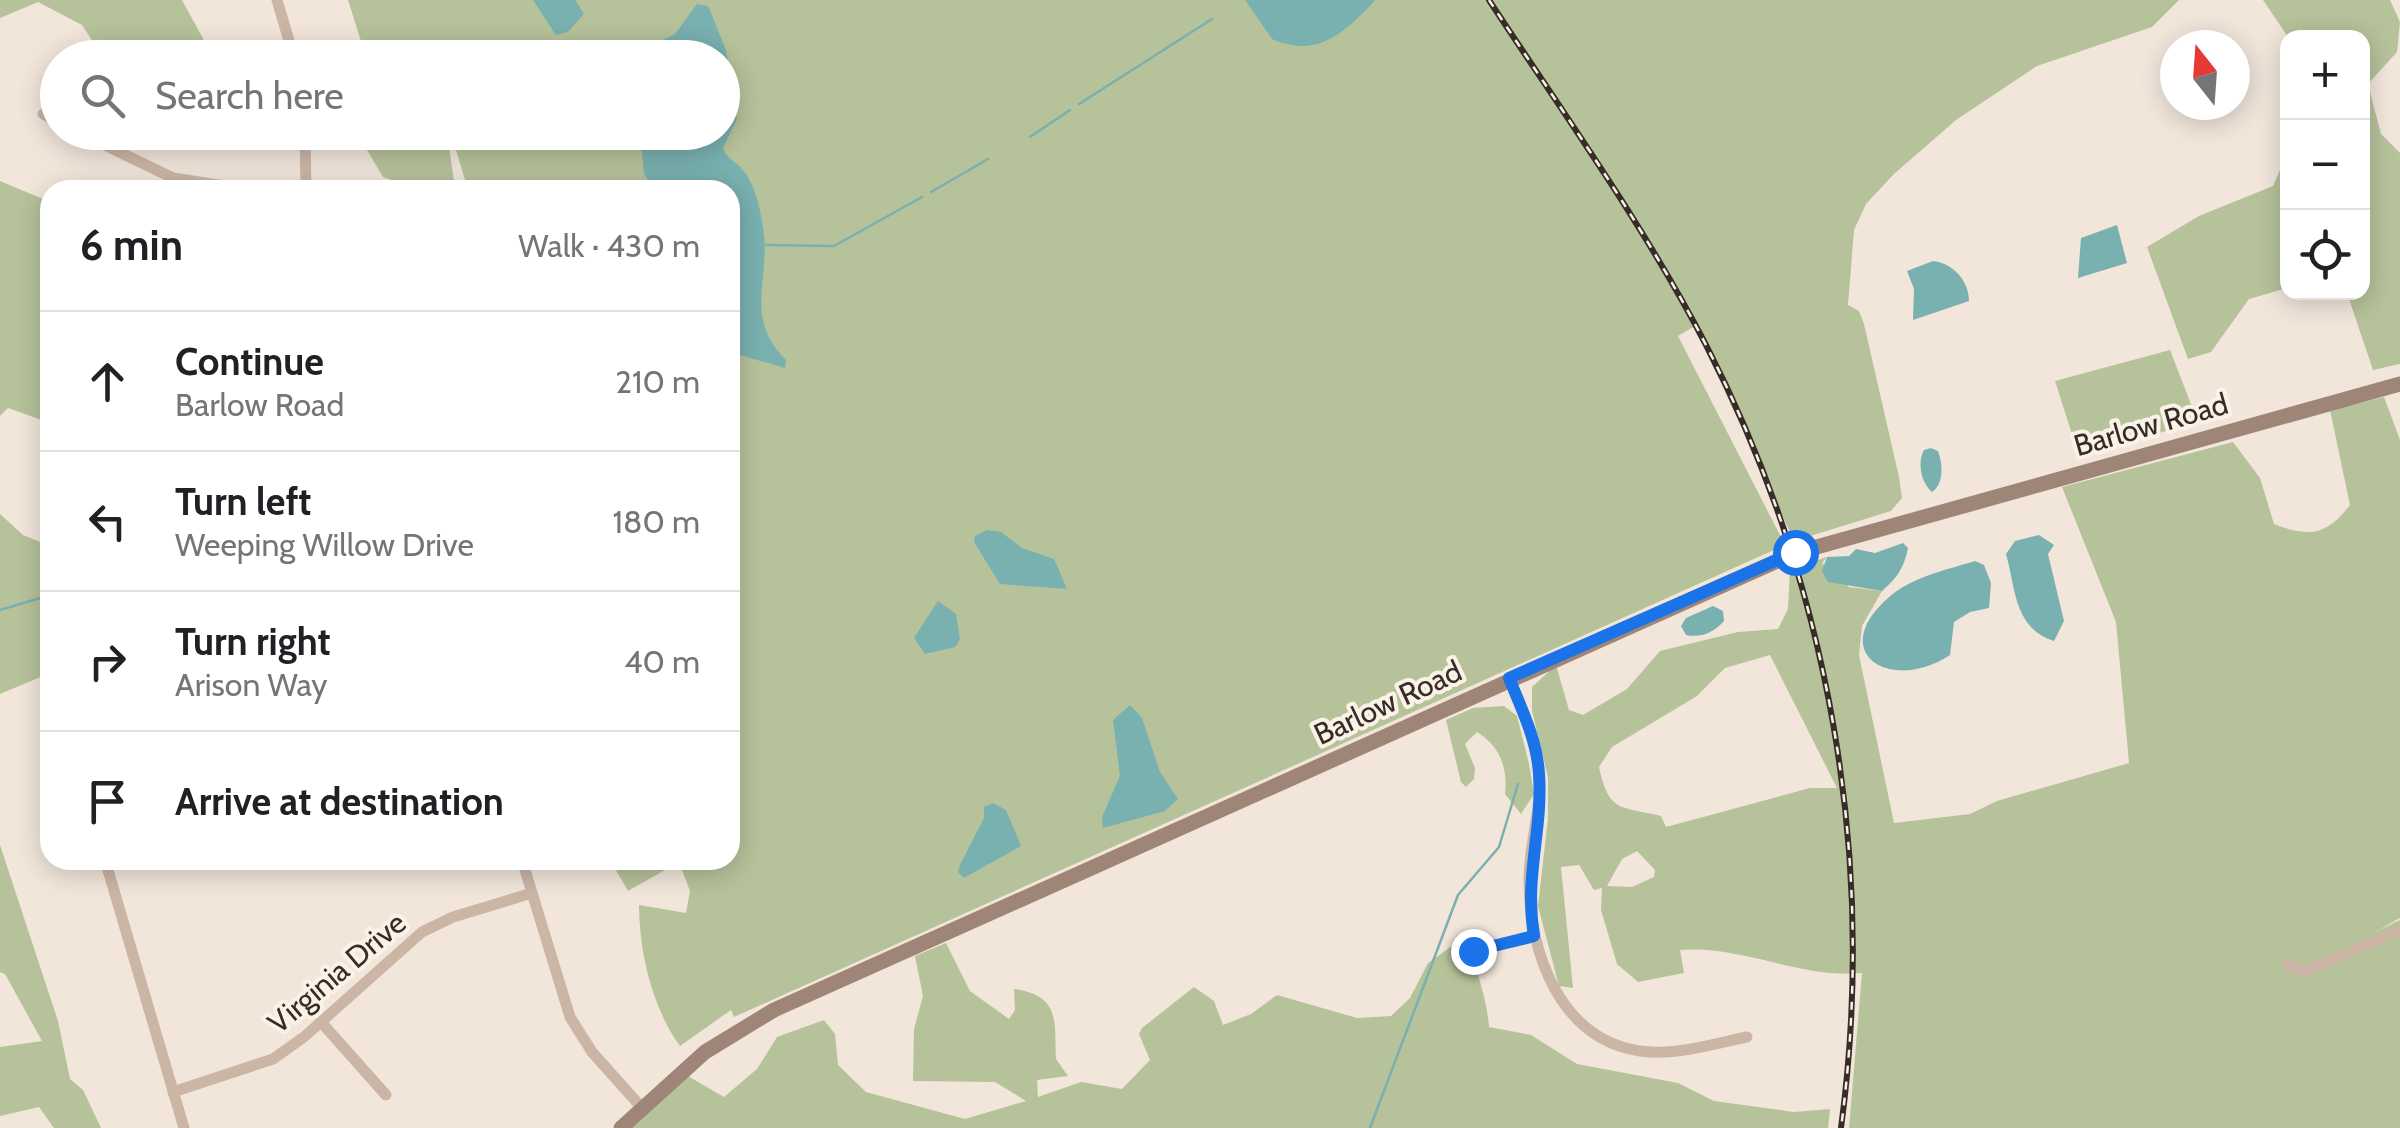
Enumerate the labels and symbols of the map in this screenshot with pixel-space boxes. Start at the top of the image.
north arrow [2160,30,2250,120]
street label: Barlow Road [2070,385,2232,464]
route start [1773,530,1819,576]
street label: Barlow Road [1308,652,1468,753]
street label: Virginia Drive [260,904,413,1041]
route end [1451,929,1497,975]

